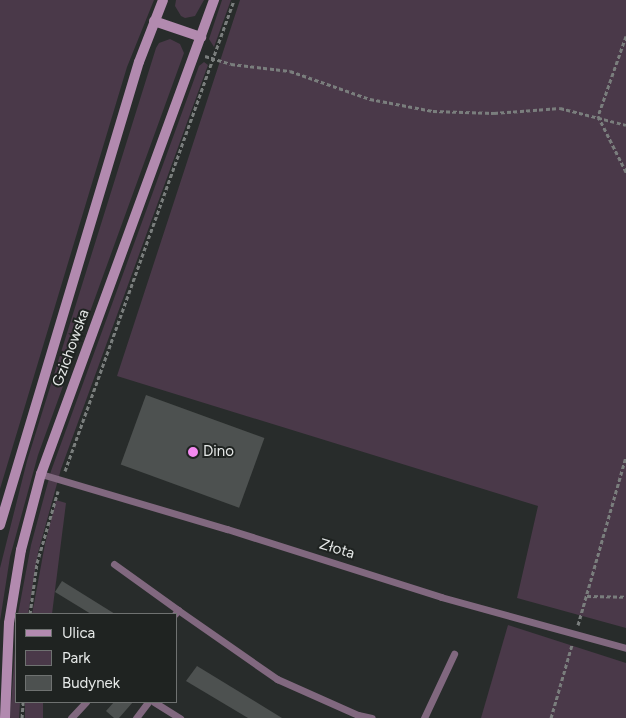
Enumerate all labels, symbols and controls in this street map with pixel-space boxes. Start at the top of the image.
street label: Gzichowska [49,307,93,389]
place label: Dino [203,443,234,461]
marker: Dino [187,446,199,458]
street label: Złota [317,535,357,563]
legend [15,613,178,703]
text: Ulica [62,624,95,642]
text: Park [62,649,91,667]
text: Budynek [62,674,120,692]

